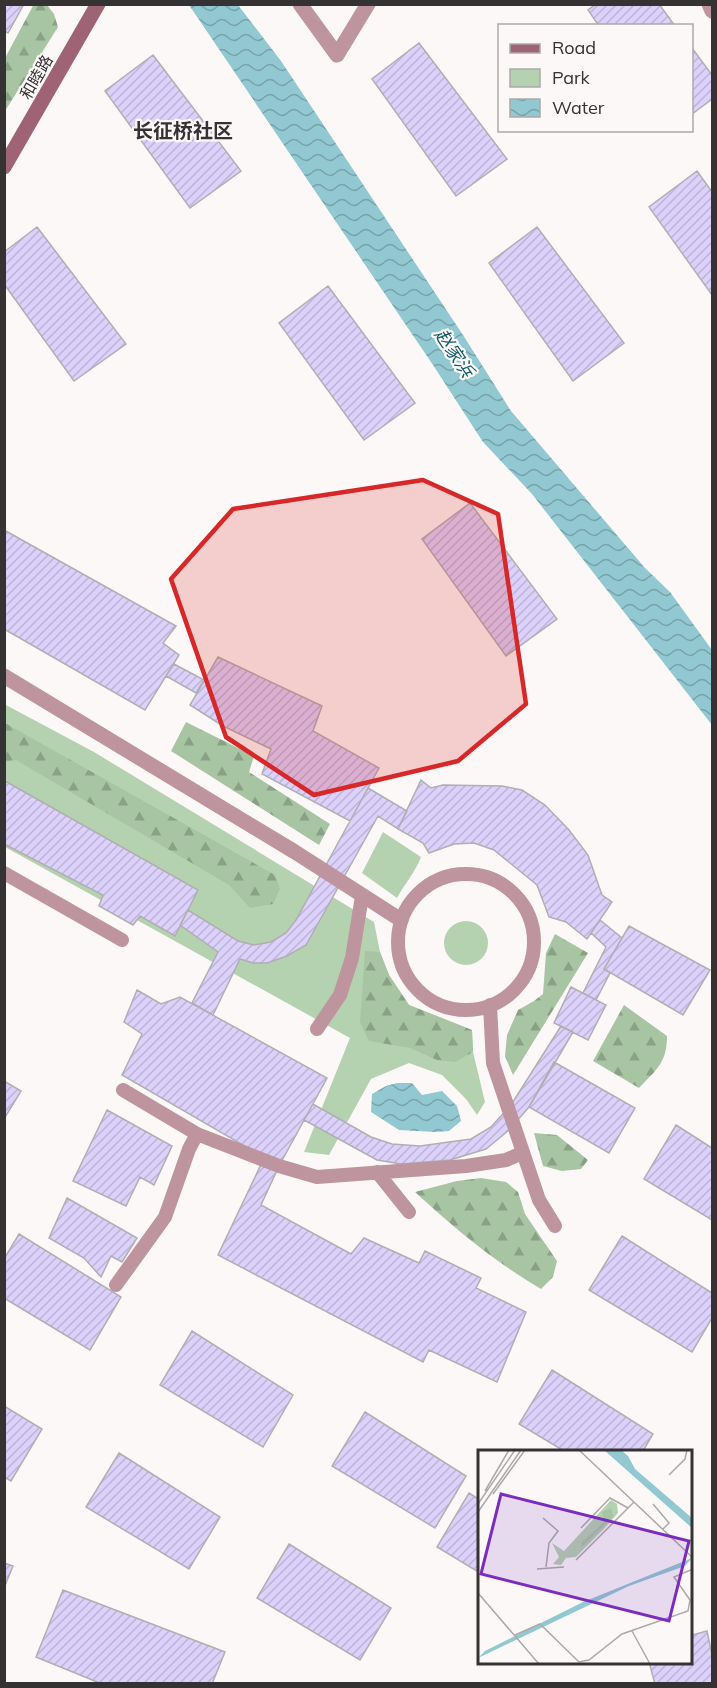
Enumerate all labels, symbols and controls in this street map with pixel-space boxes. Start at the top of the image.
legend [498,24,693,132]
text: Road [552,36,596,59]
street label: 和睦路 [15,51,57,103]
text: Park [552,66,591,89]
text: Water [552,96,605,119]
district label: 长征桥社区 [133,118,233,143]
water label: 赵家浜 [430,324,480,383]
inset map [478,1450,693,1664]

